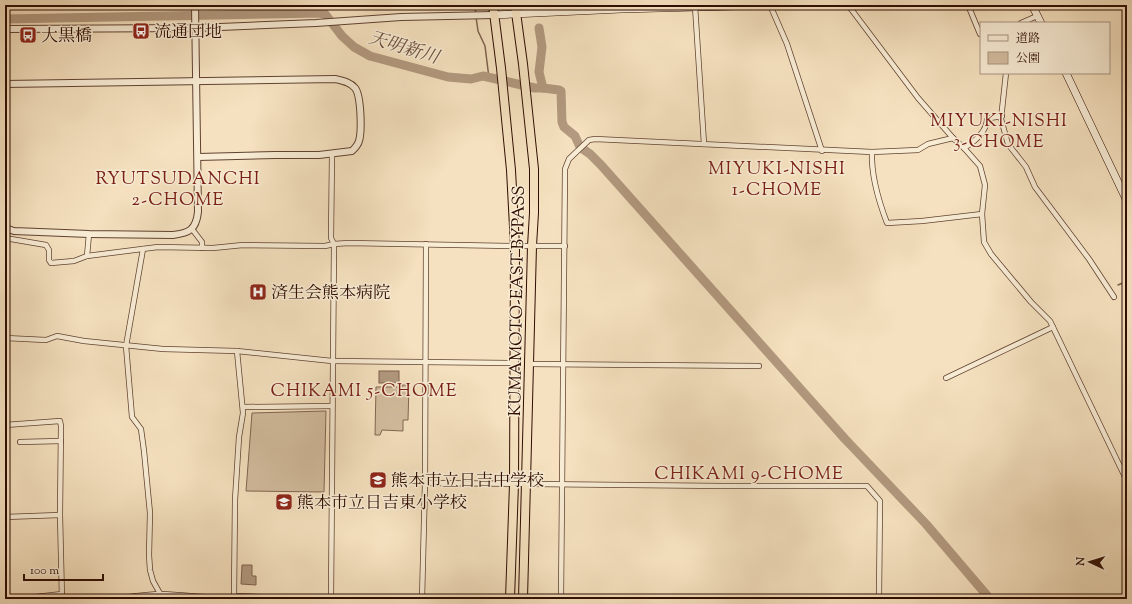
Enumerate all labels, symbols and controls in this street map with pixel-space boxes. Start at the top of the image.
bus stop icon: 流通団地 [131,21,151,41]
place label: 流通団地 [154,21,222,45]
legend [980,22,1110,74]
bus stop icon: 大黒橋 [18,25,38,45]
place label: 大黒橋 [41,25,92,49]
water label: 天明新川 [365,26,444,72]
text: 道路 [1016,30,1040,48]
text: 公園 [1016,50,1040,68]
district label: MIYUKI-NISHI 3-CHOME [930,109,1068,156]
district label: MIYUKI-NISHI 1-CHOME [708,157,846,204]
district label: RYUTSUDANCHI 2-CHOME [95,167,261,214]
street label: KUMAMOTO-EAST BYPASS [504,185,532,417]
hospital icon: 済生会熊本病院 [248,282,268,302]
place label: 済生会熊本病院 [271,282,390,306]
district label: CHIKAMI 5-CHOME [270,379,458,405]
district label: CHIKAMI 9-CHOME [654,462,844,488]
school or university icon: 熊本市立日吉中学校 [368,470,388,490]
place label: 熊本市立日吉中学校 [391,470,544,494]
school or university icon: 熊本市立日吉東小学校 [274,492,294,512]
place label: 熊本市立日吉東小学校 [297,492,467,516]
north arrow [1070,542,1110,582]
scale bar [24,556,103,582]
text: N [1073,556,1089,567]
text: 100 m [30,562,59,580]

